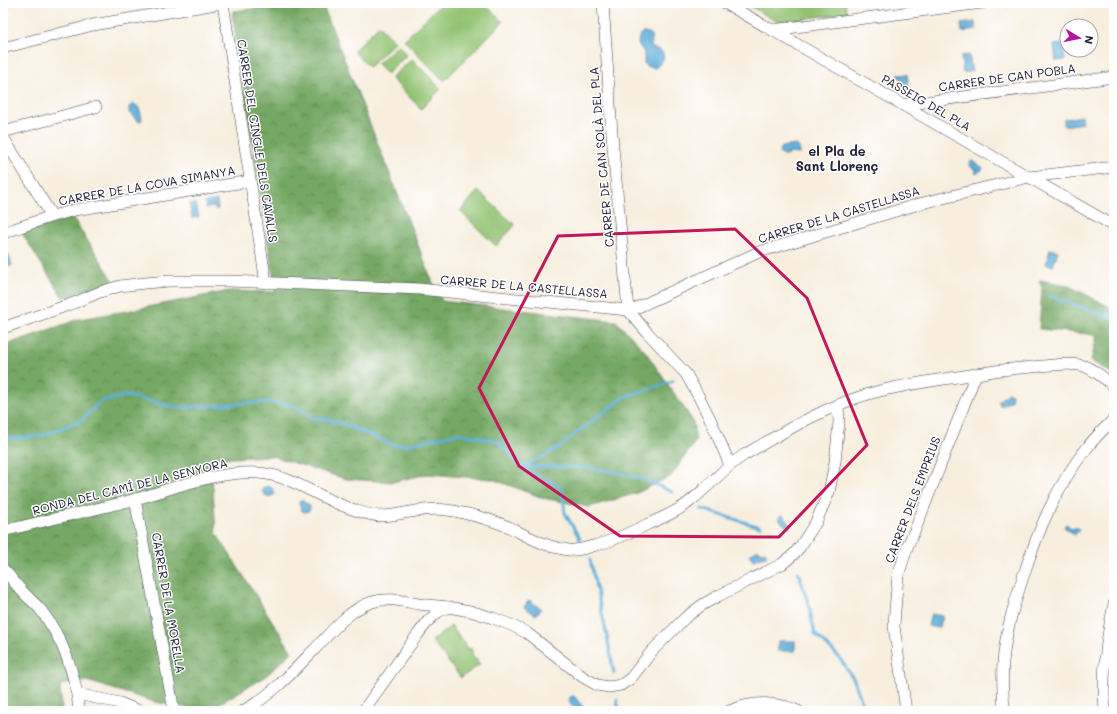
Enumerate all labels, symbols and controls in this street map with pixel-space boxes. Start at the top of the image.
north arrow [1059,18,1099,58]
text: N [1081,34,1097,45]
street label: CARRER DEL CINGLE DELS CAVALLS [234,38,282,244]
street label: CARRER DE CAN POBLA [937,59,1076,95]
street label: CARRER DE CAN SOLÀ DEL PLA [585,66,617,248]
street label: PASSEIG DEL PLA [879,70,974,134]
district label: el Pla de Sant Llorenç [796,142,879,174]
street label: CARRER DE LA COVA SIMANYA [57,162,236,208]
street label: CARRER DE LA CASTELLASSA [756,182,921,246]
street label: CARRER DE LA CASTELLASSA [440,271,608,301]
street label: CARRER DELS EMPRIUS [881,434,944,565]
street label: RONDA DEL CAMÍ DE LA SENYORA [31,454,229,518]
street label: CARRER DE LA MORELLA [149,531,189,674]

